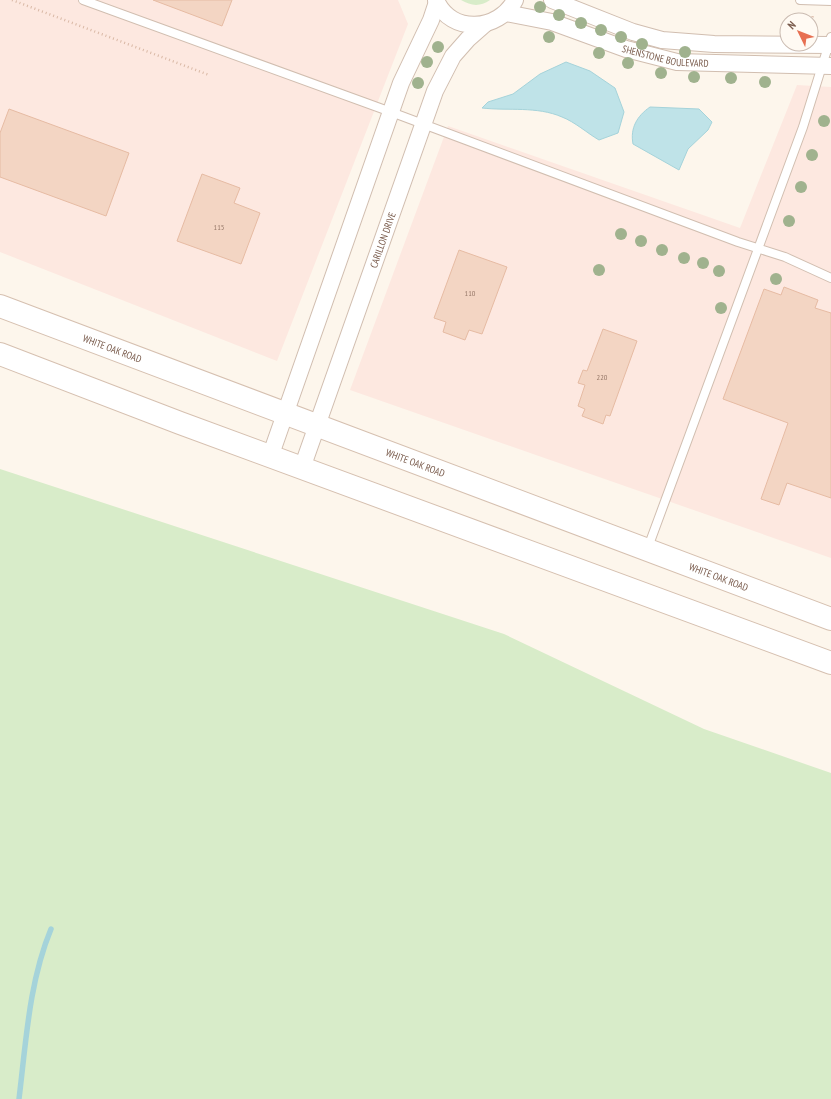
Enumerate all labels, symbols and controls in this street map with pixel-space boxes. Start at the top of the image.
north arrow [779,12,819,52]
text: N [785,18,799,32]
street label: SHENSTONE BOULEVARD [620,42,709,70]
street label: CARILLON DRIVE [367,210,399,270]
house number: 115 [214,222,224,232]
house number: 110 [465,288,476,298]
street label: WHITE OAK ROAD [81,332,143,366]
house number: 220 [597,372,608,382]
street label: WHITE OAK ROAD [384,446,447,480]
street label: WHITE OAK ROAD [687,560,750,594]

